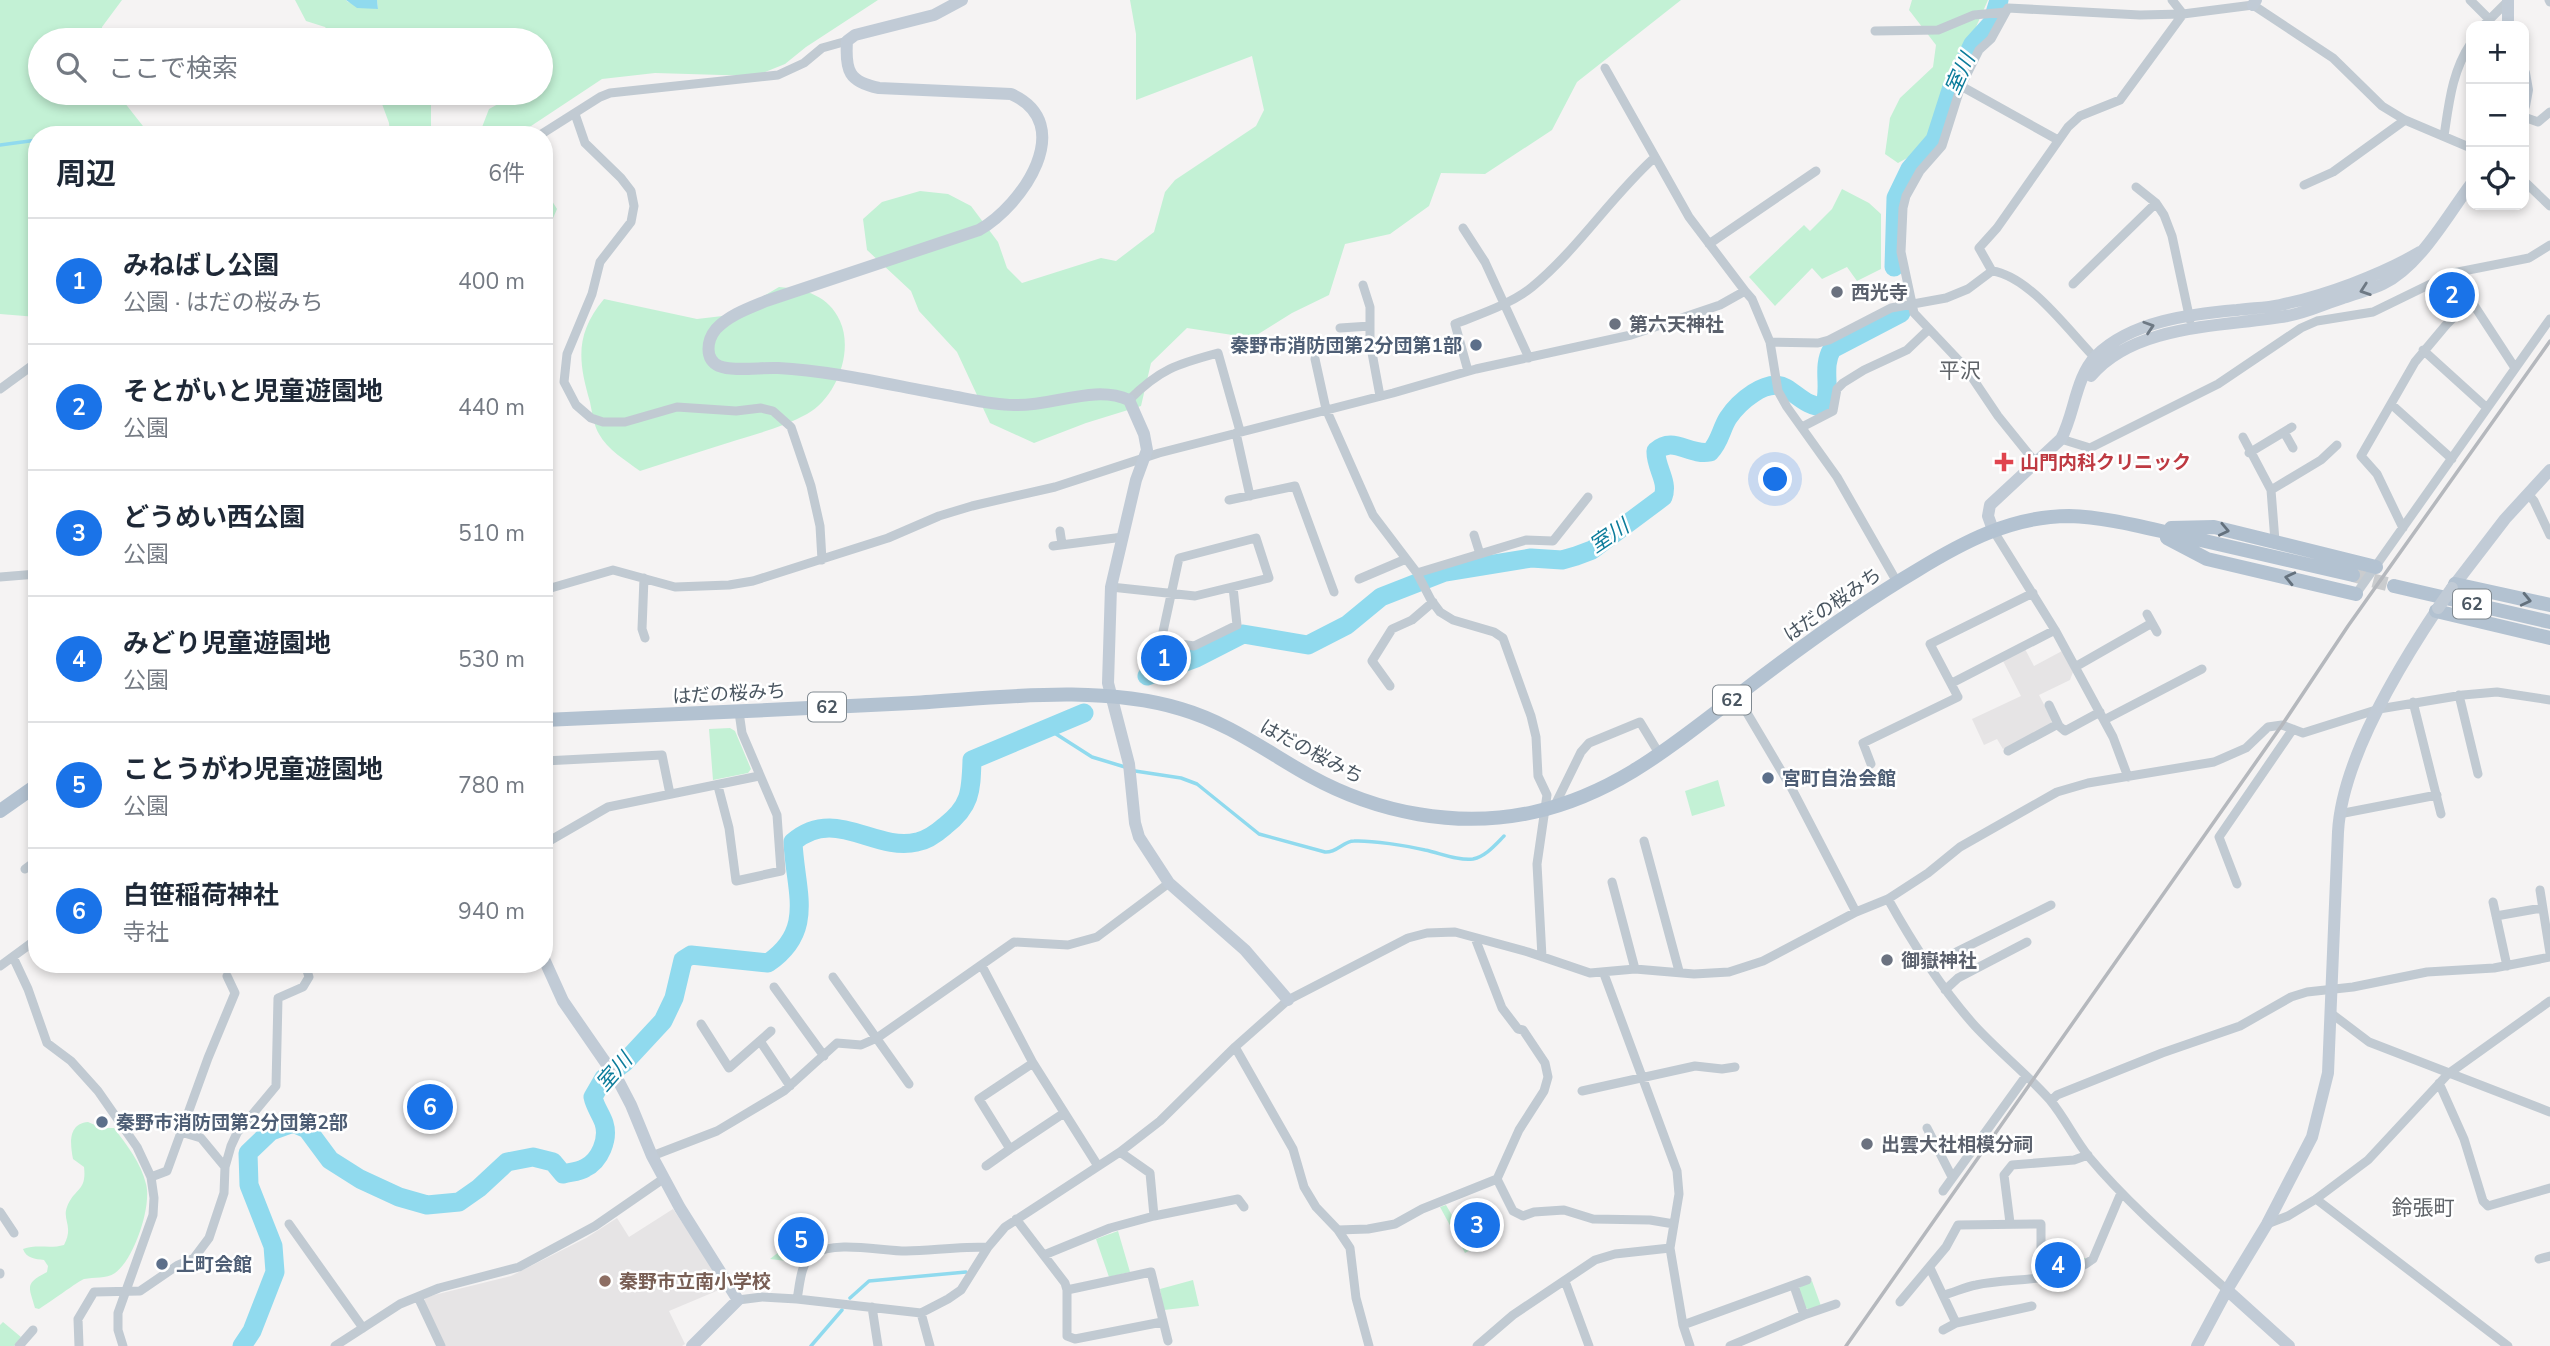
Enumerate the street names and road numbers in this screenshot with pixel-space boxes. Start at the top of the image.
street label: はだの桜みち [1779,562,1887,648]
road number: 62 [2453,590,2491,618]
street label: はだの桜みち [672,678,786,710]
road number: 62 [1713,686,1751,714]
road number: 62 [808,692,846,722]
street label: はだの桜みち [1255,714,1368,790]

